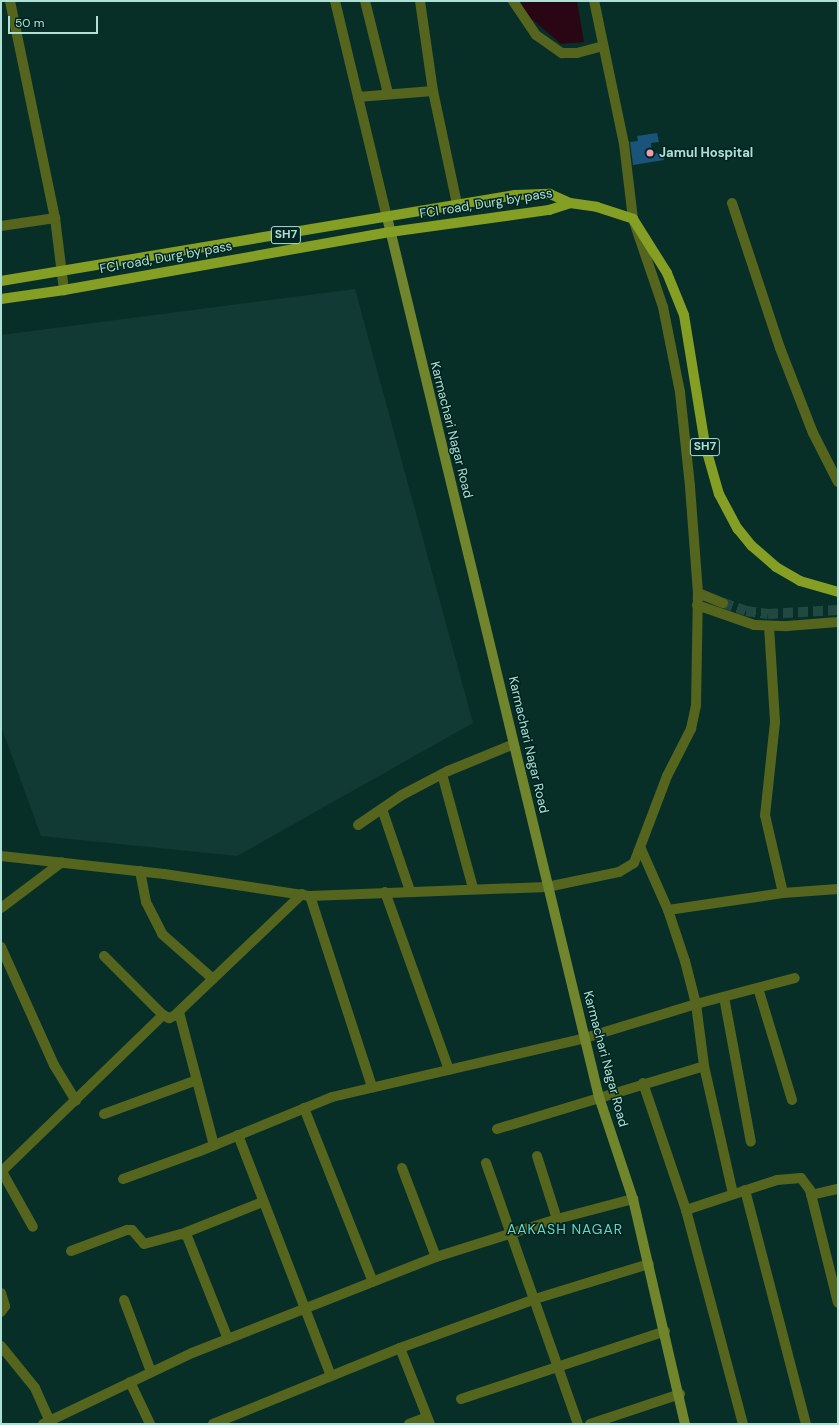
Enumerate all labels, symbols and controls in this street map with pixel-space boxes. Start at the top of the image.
scale bar [10,8,100,34]
text: 50 m [15,15,44,31]
place label: Jamul Hospital [659,145,753,161]
marker: Jamul Hospital [644,147,656,159]
street label: FCI road, Durg by pass [418,186,554,222]
road number: SH7 [270,225,302,245]
street label: FCI road, Durg by pass [98,239,234,277]
street label: Karmachari Nagar Road [426,360,476,500]
road number: SH7 [689,437,721,457]
street label: Karmachari Nagar Road [505,675,551,815]
street label: Karmachari Nagar Road [579,989,631,1129]
district label: AAKASH NAGAR [507,1221,623,1237]

